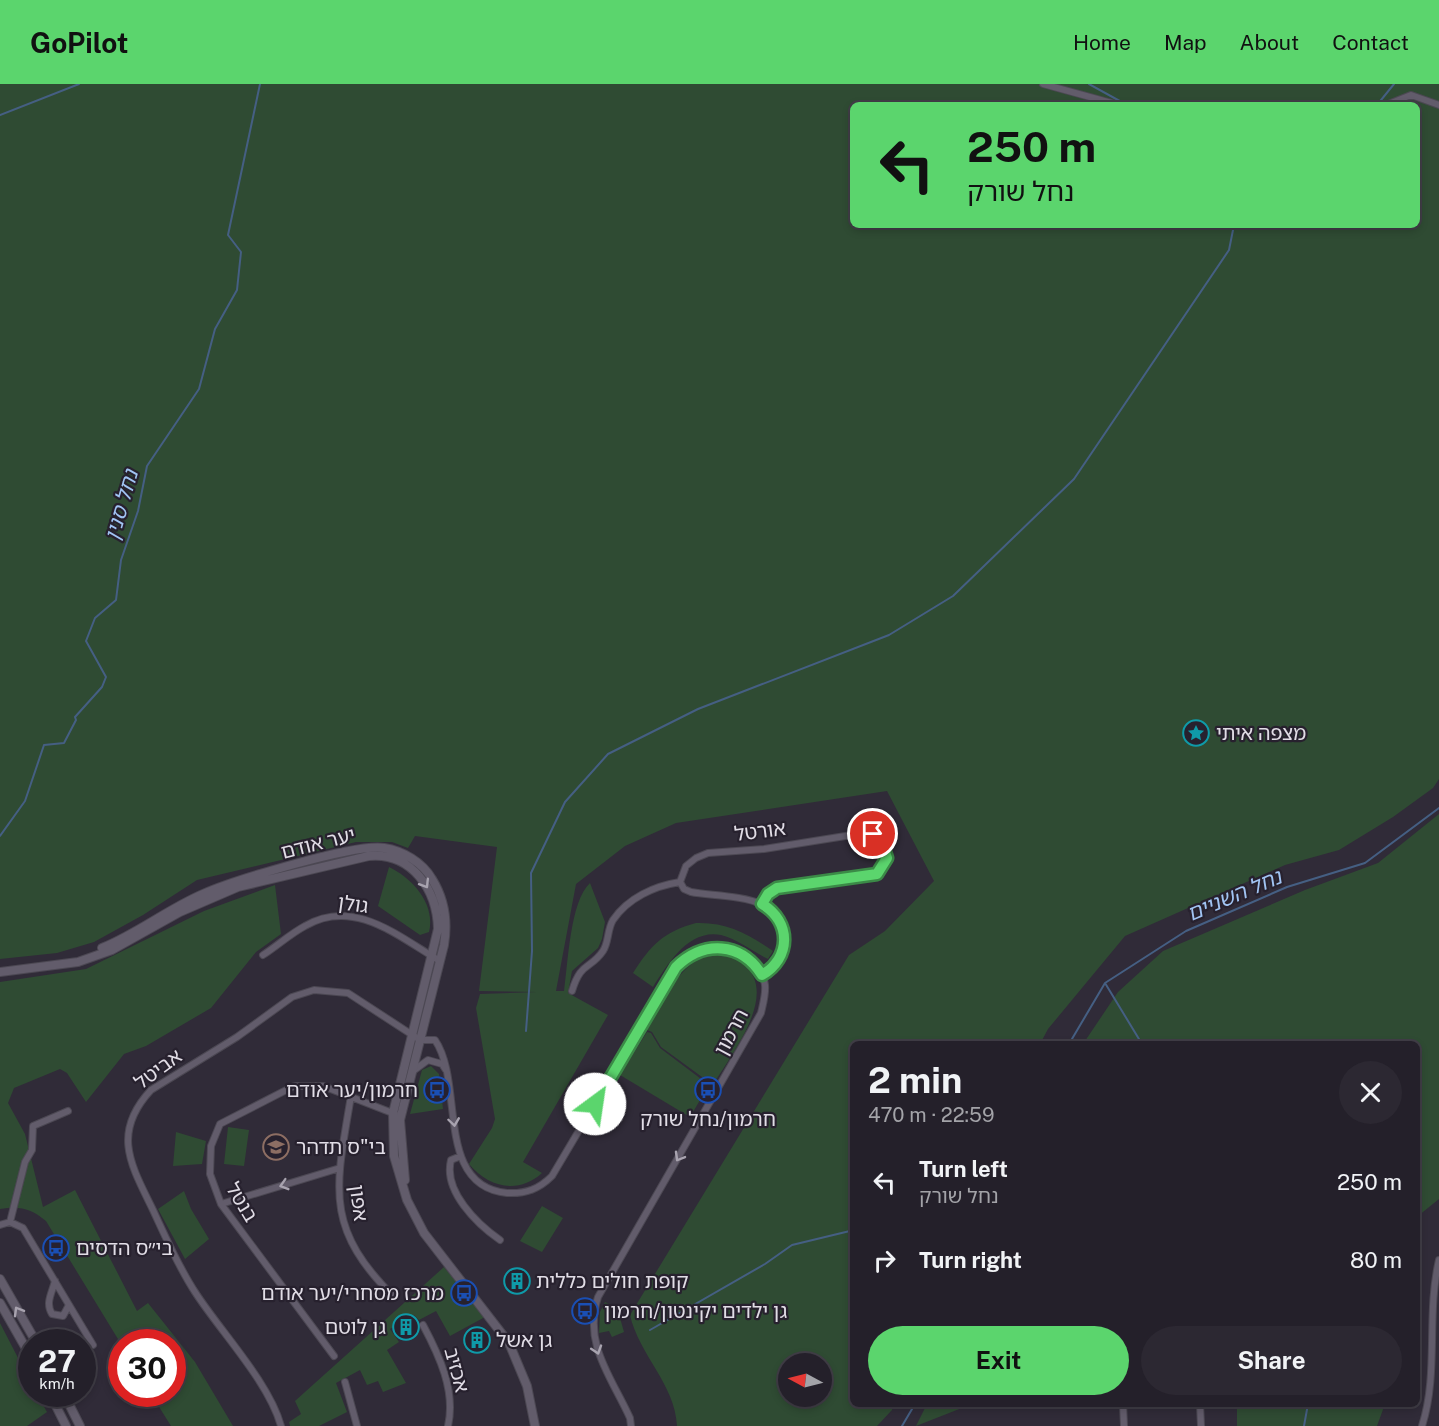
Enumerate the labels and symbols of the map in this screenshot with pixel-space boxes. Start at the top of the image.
water label: נחל סנין [99,465,144,543]
place icon: מצפה איתי [1181,718,1211,748]
place label: מצפה איתי [1216,721,1306,745]
pin [847,808,898,859]
street label: אורטל [733,816,787,846]
street label: יער אודם [278,822,358,864]
water label: נחל השניים [1183,863,1287,926]
one-way arrow [417,878,428,889]
street label: גולן [336,890,370,918]
street label: חרמון [709,1005,753,1059]
street label: אביטל [130,1044,186,1094]
position arrow [563,1072,627,1136]
bus stop icon: חרמון/יער אודם [422,1075,452,1105]
bus stop icon: חרמון/נחל שורק [693,1075,723,1105]
place label: חרמון/יער אודם [286,1078,418,1102]
place label: חרמון/נחל שורק [640,1107,776,1131]
one-way arrow [448,1117,460,1126]
school or university icon: בי"ס תדהר [261,1132,291,1162]
place label: בי"ס תדהר [296,1135,386,1159]
one-way arrow [675,1151,686,1161]
street label: בנטל [221,1178,263,1226]
one-way arrow [279,1178,290,1190]
street label: אפון [345,1183,373,1223]
bus stop icon: בי״ס הדסים [41,1233,71,1263]
place label: בי״ס הדסים [76,1236,173,1260]
building icon: קופת חולים כללית [502,1266,532,1296]
place label: קופת חולים כללית [536,1269,689,1293]
bus stop icon: מרכז מסחרי/יער אודם [449,1278,479,1308]
place label: מרכז מסחרי/יער אודם [261,1281,444,1305]
bus stop icon: גן ילדים יקינטון/חרמון [570,1296,600,1326]
place label: גן ילדים יקינטון/חרמון [604,1299,788,1323]
one-way arrow [14,1307,26,1317]
building icon: גן לוטם [391,1312,421,1342]
place label: גן לוטם [325,1315,387,1339]
building icon: גן אשל [462,1325,492,1355]
place label: גן אשל [496,1328,553,1352]
speed limit sign: 30 [108,1329,186,1407]
one-way arrow [590,1344,603,1355]
street label: אכזיב [440,1345,474,1395]
north arrow [778,1353,832,1407]

